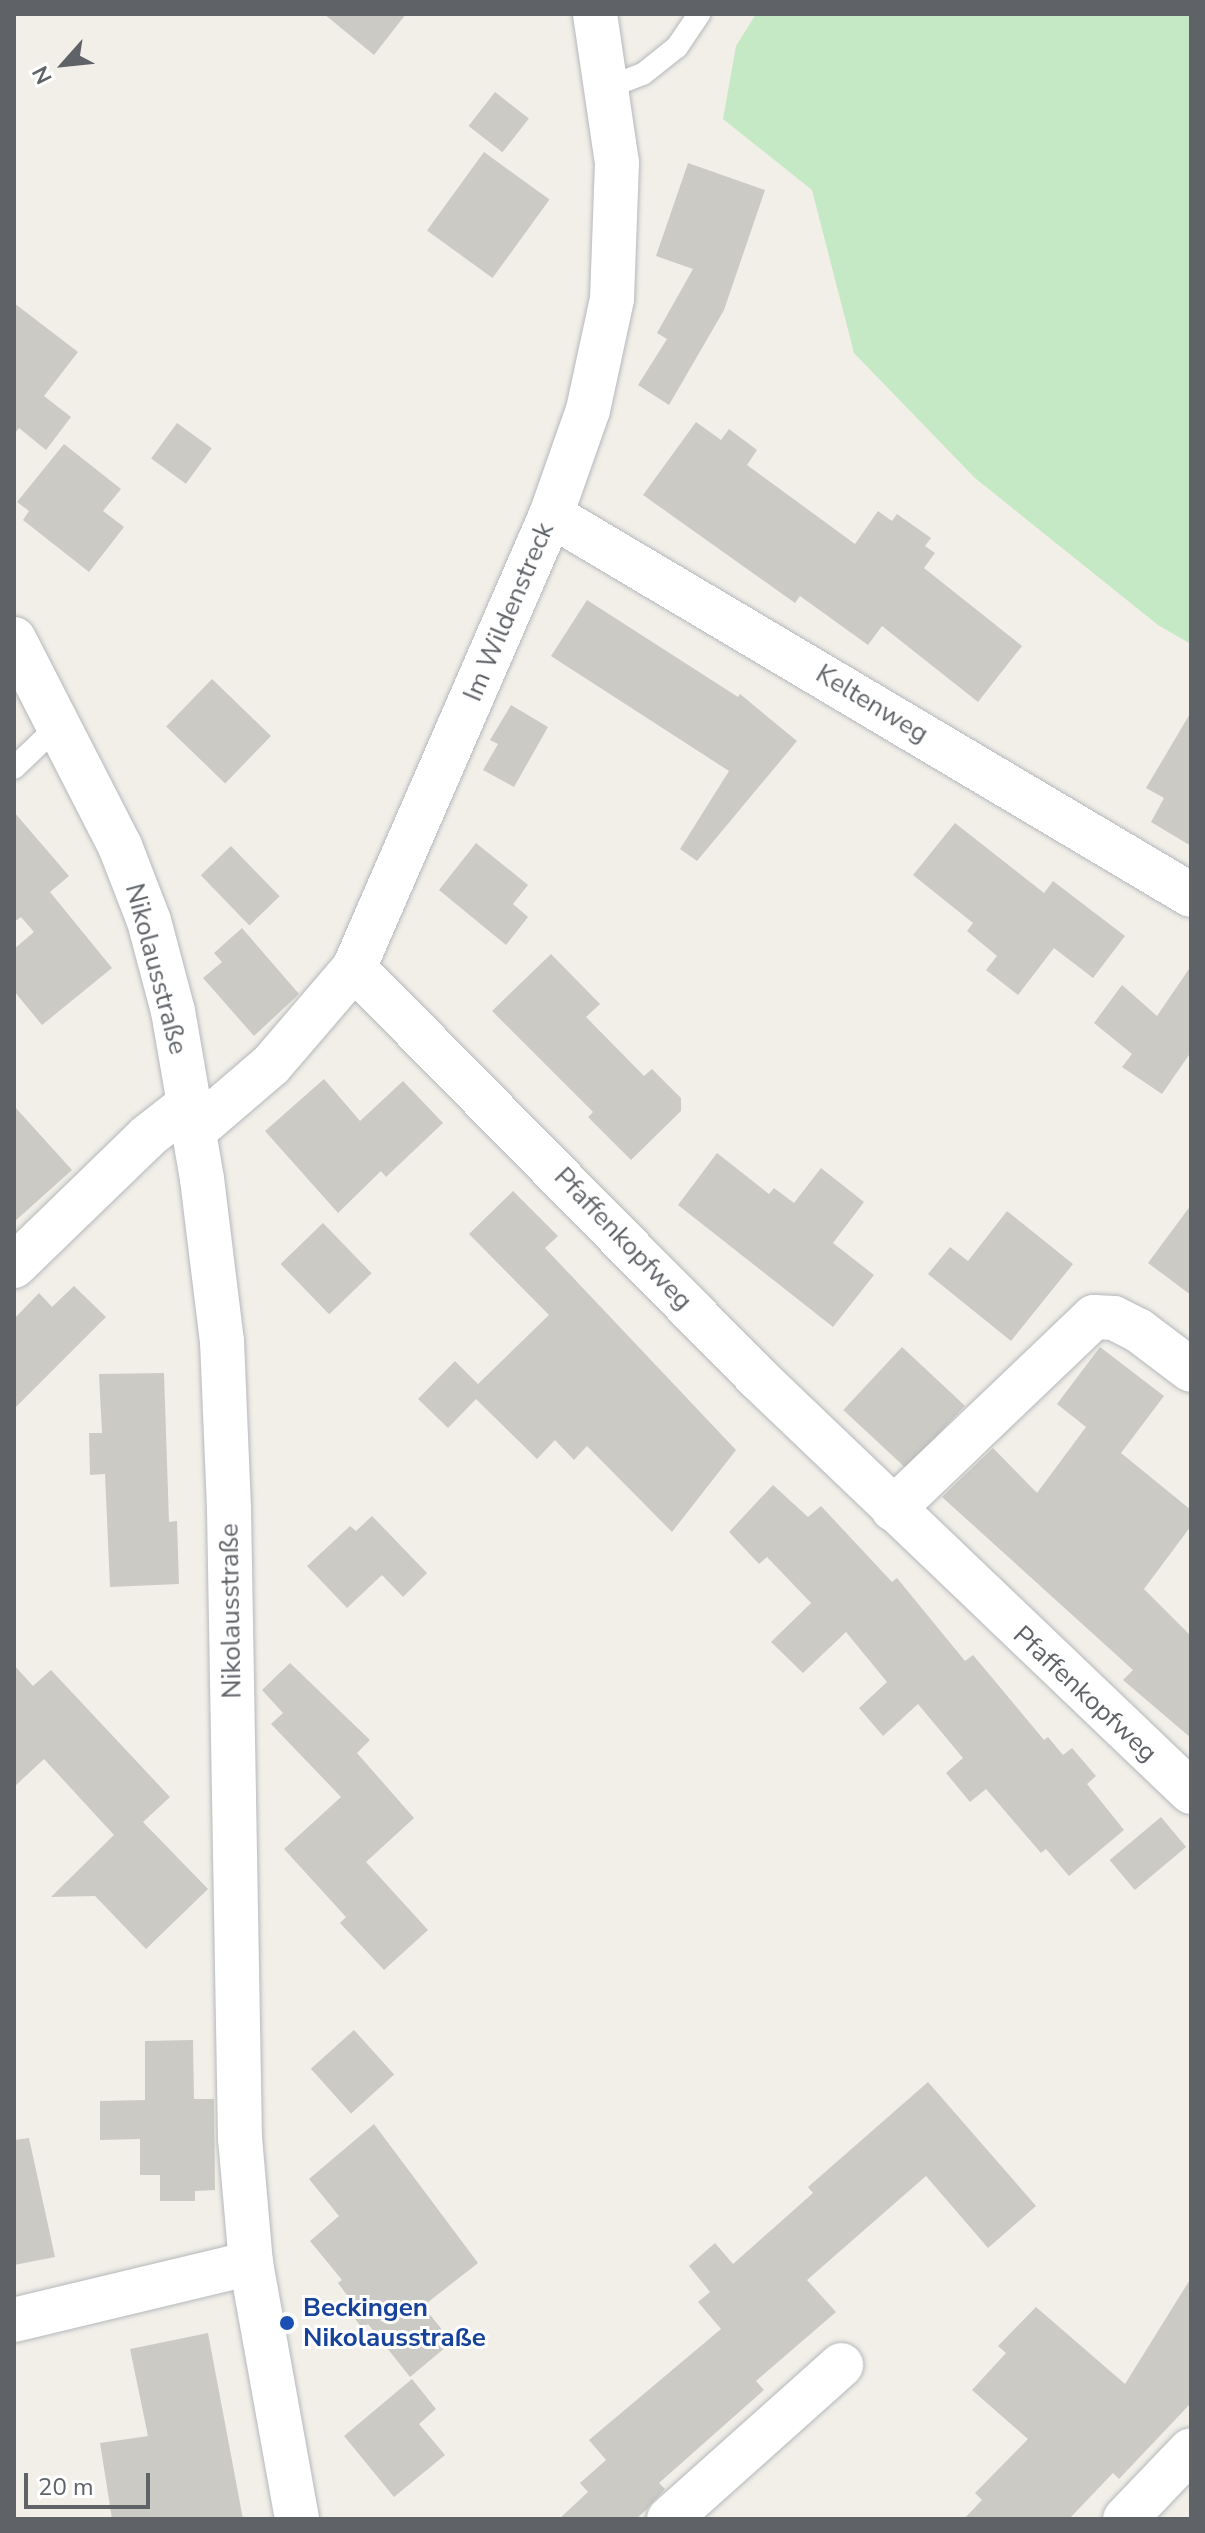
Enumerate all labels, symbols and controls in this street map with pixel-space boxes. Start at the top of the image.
north arrow [24,24,104,104]
text: N [26,61,60,89]
street label: Im Wildenstreck [457,518,561,706]
street label: Keltenweg [810,658,934,750]
street label: Nikolausstraße [118,880,194,1058]
street label: Pfaffenkopfweg [547,1162,699,1316]
street label: Nikolausstraße [214,1523,248,1699]
street label: Pfaffenkopfweg [1007,1619,1163,1769]
place label: Beckingen Nikolausstraße [303,2292,486,2354]
marker: Beckingen Nikolausstraße [278,2314,296,2332]
scale bar [28,2457,154,2507]
text: 20 m [38,2471,94,2503]

